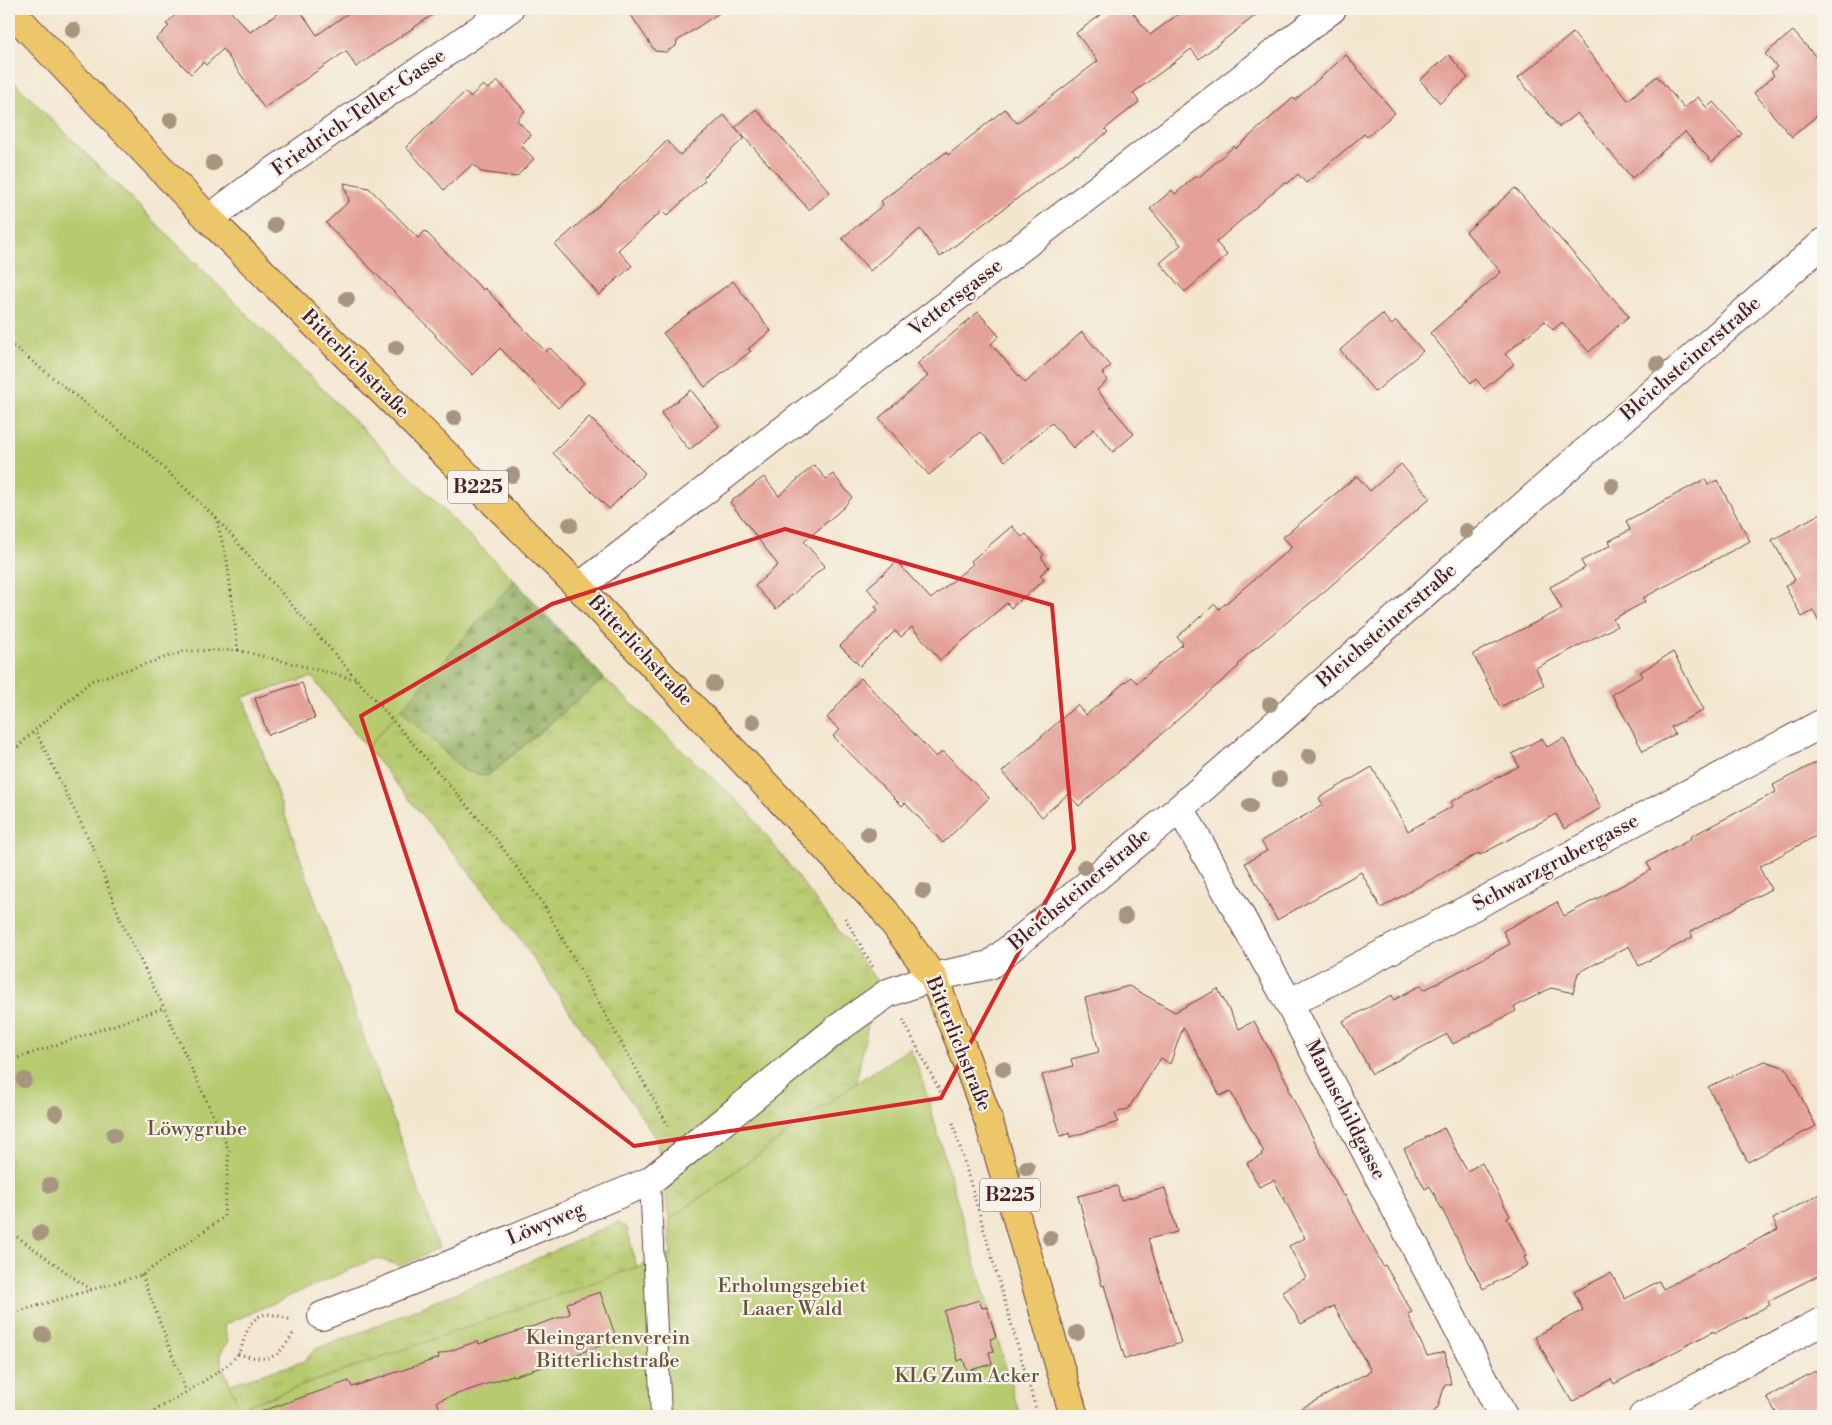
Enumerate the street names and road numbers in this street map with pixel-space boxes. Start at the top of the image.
street label: Friedrich-Teller-Gasse [267,44,451,182]
street label: Vettersgasse [903,254,1008,343]
street label: Bleichsteinerstraße [1615,291,1766,427]
street label: Bitterlichstraße [295,304,414,423]
road number: B225 [448,471,508,504]
street label: Bleichsteinerstraße [1311,558,1462,694]
street label: Bitterlichstraße [581,589,698,712]
street label: Schwarzgrubergasse [1468,809,1644,917]
street label: Bleichsteinerstraße [1003,823,1156,957]
street label: Bitterlichstraße [919,972,996,1115]
street label: Mannschildgasse [1299,1036,1391,1184]
road number: B225 [980,1178,1040,1212]
street label: Löwyweg [504,1196,589,1251]

